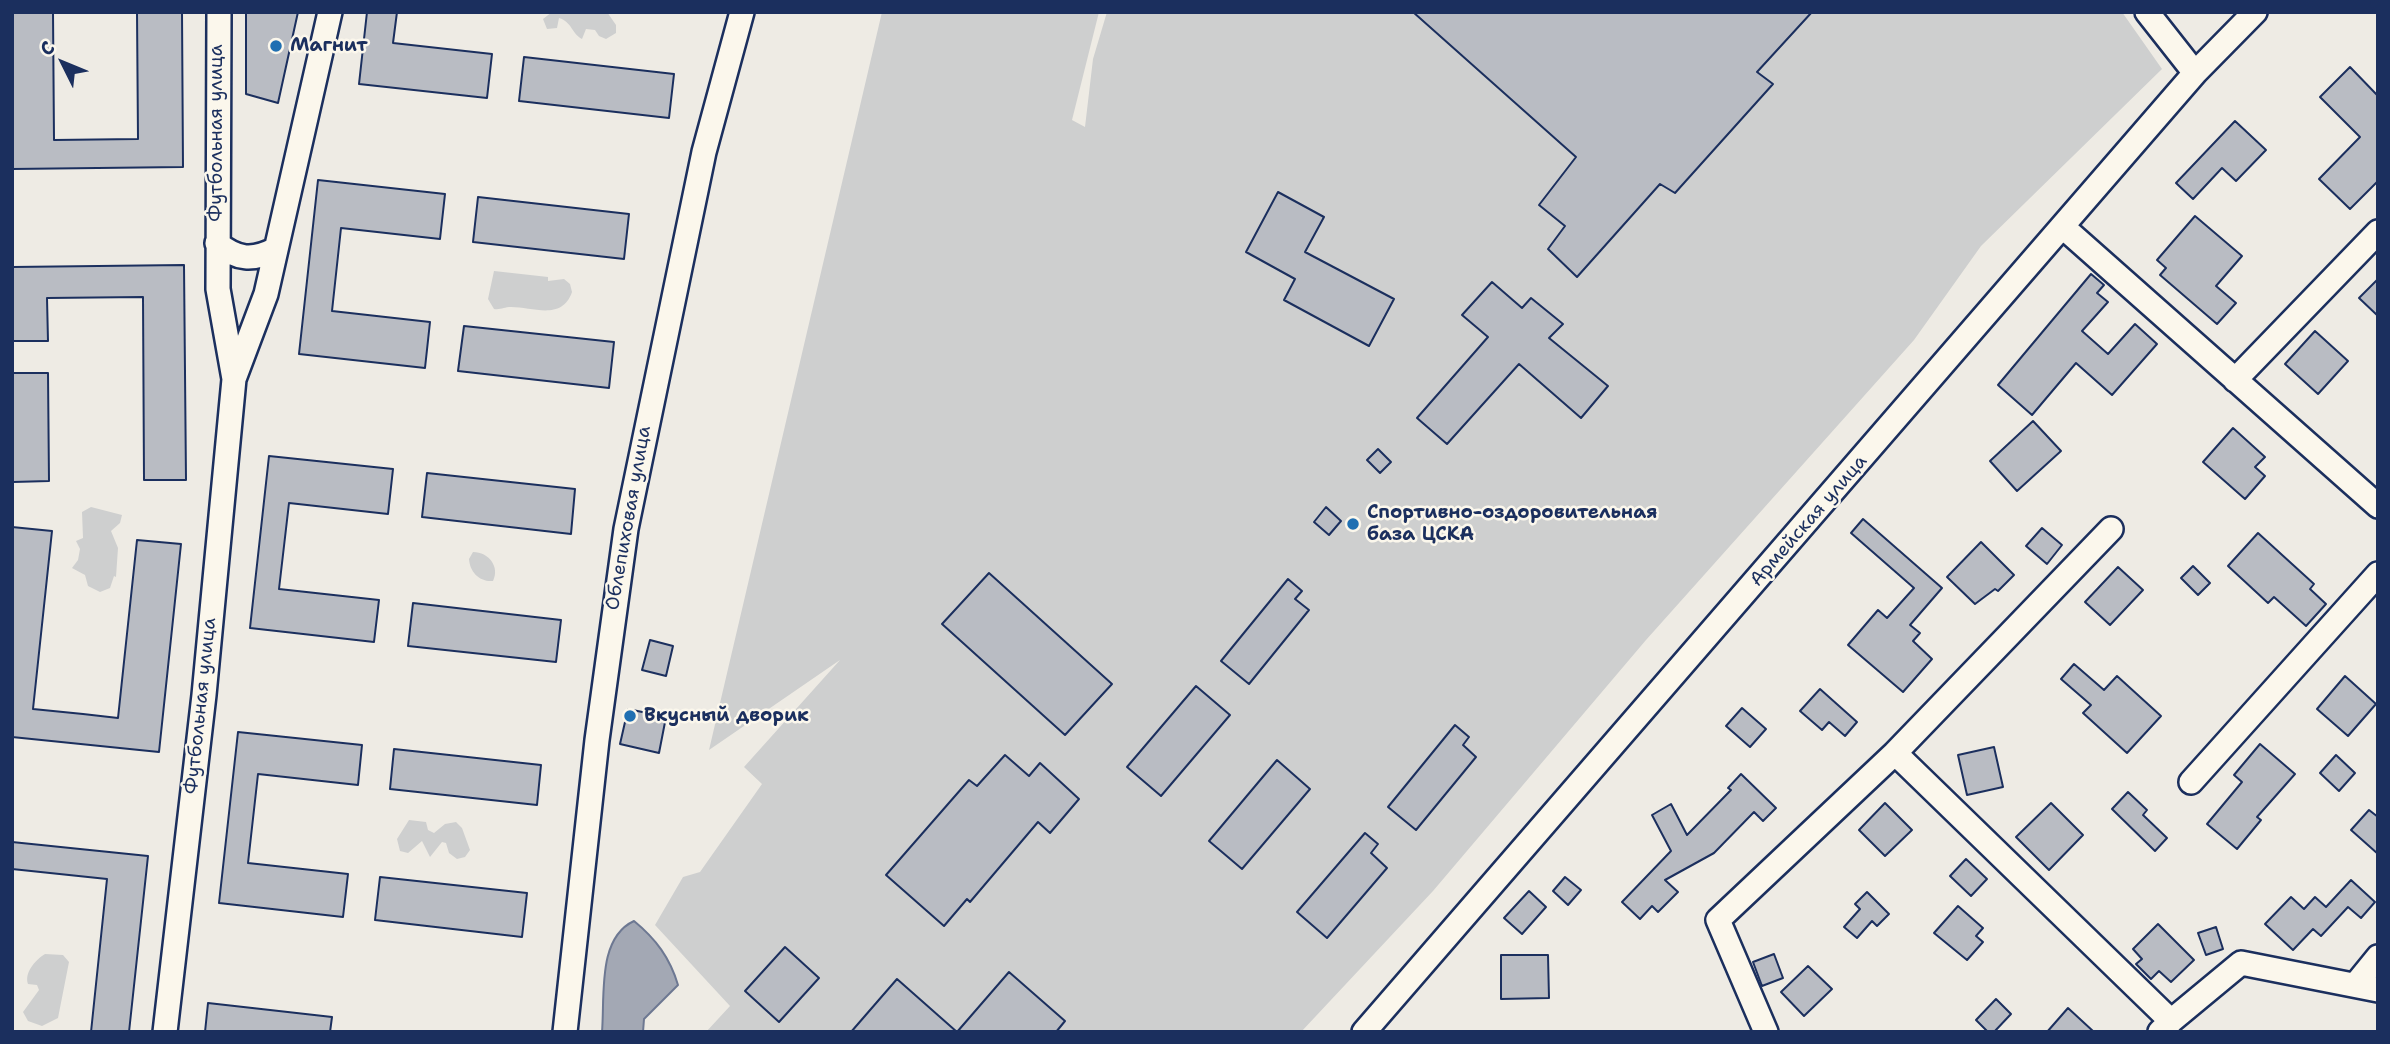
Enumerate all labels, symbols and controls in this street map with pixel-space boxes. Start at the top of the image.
north arrow [28,28,98,98]
place label: Магнит [290,35,368,57]
text: С [34,36,60,61]
marker: Магнит [268,38,284,54]
street label: Футбольная улица [206,44,228,222]
street label: Облепиховая улица [602,424,656,612]
street label: Армейская улица [1746,450,1872,592]
place label: Спортивно-оздоровительная база ЦСКА [1367,502,1657,546]
marker: Спортивно-оздоровительная база ЦСКА [1345,516,1361,532]
street label: Футбольная улица [180,617,222,795]
place label: Вкусный дворик [644,705,809,727]
marker: Вкусный дворик [622,708,638,724]

